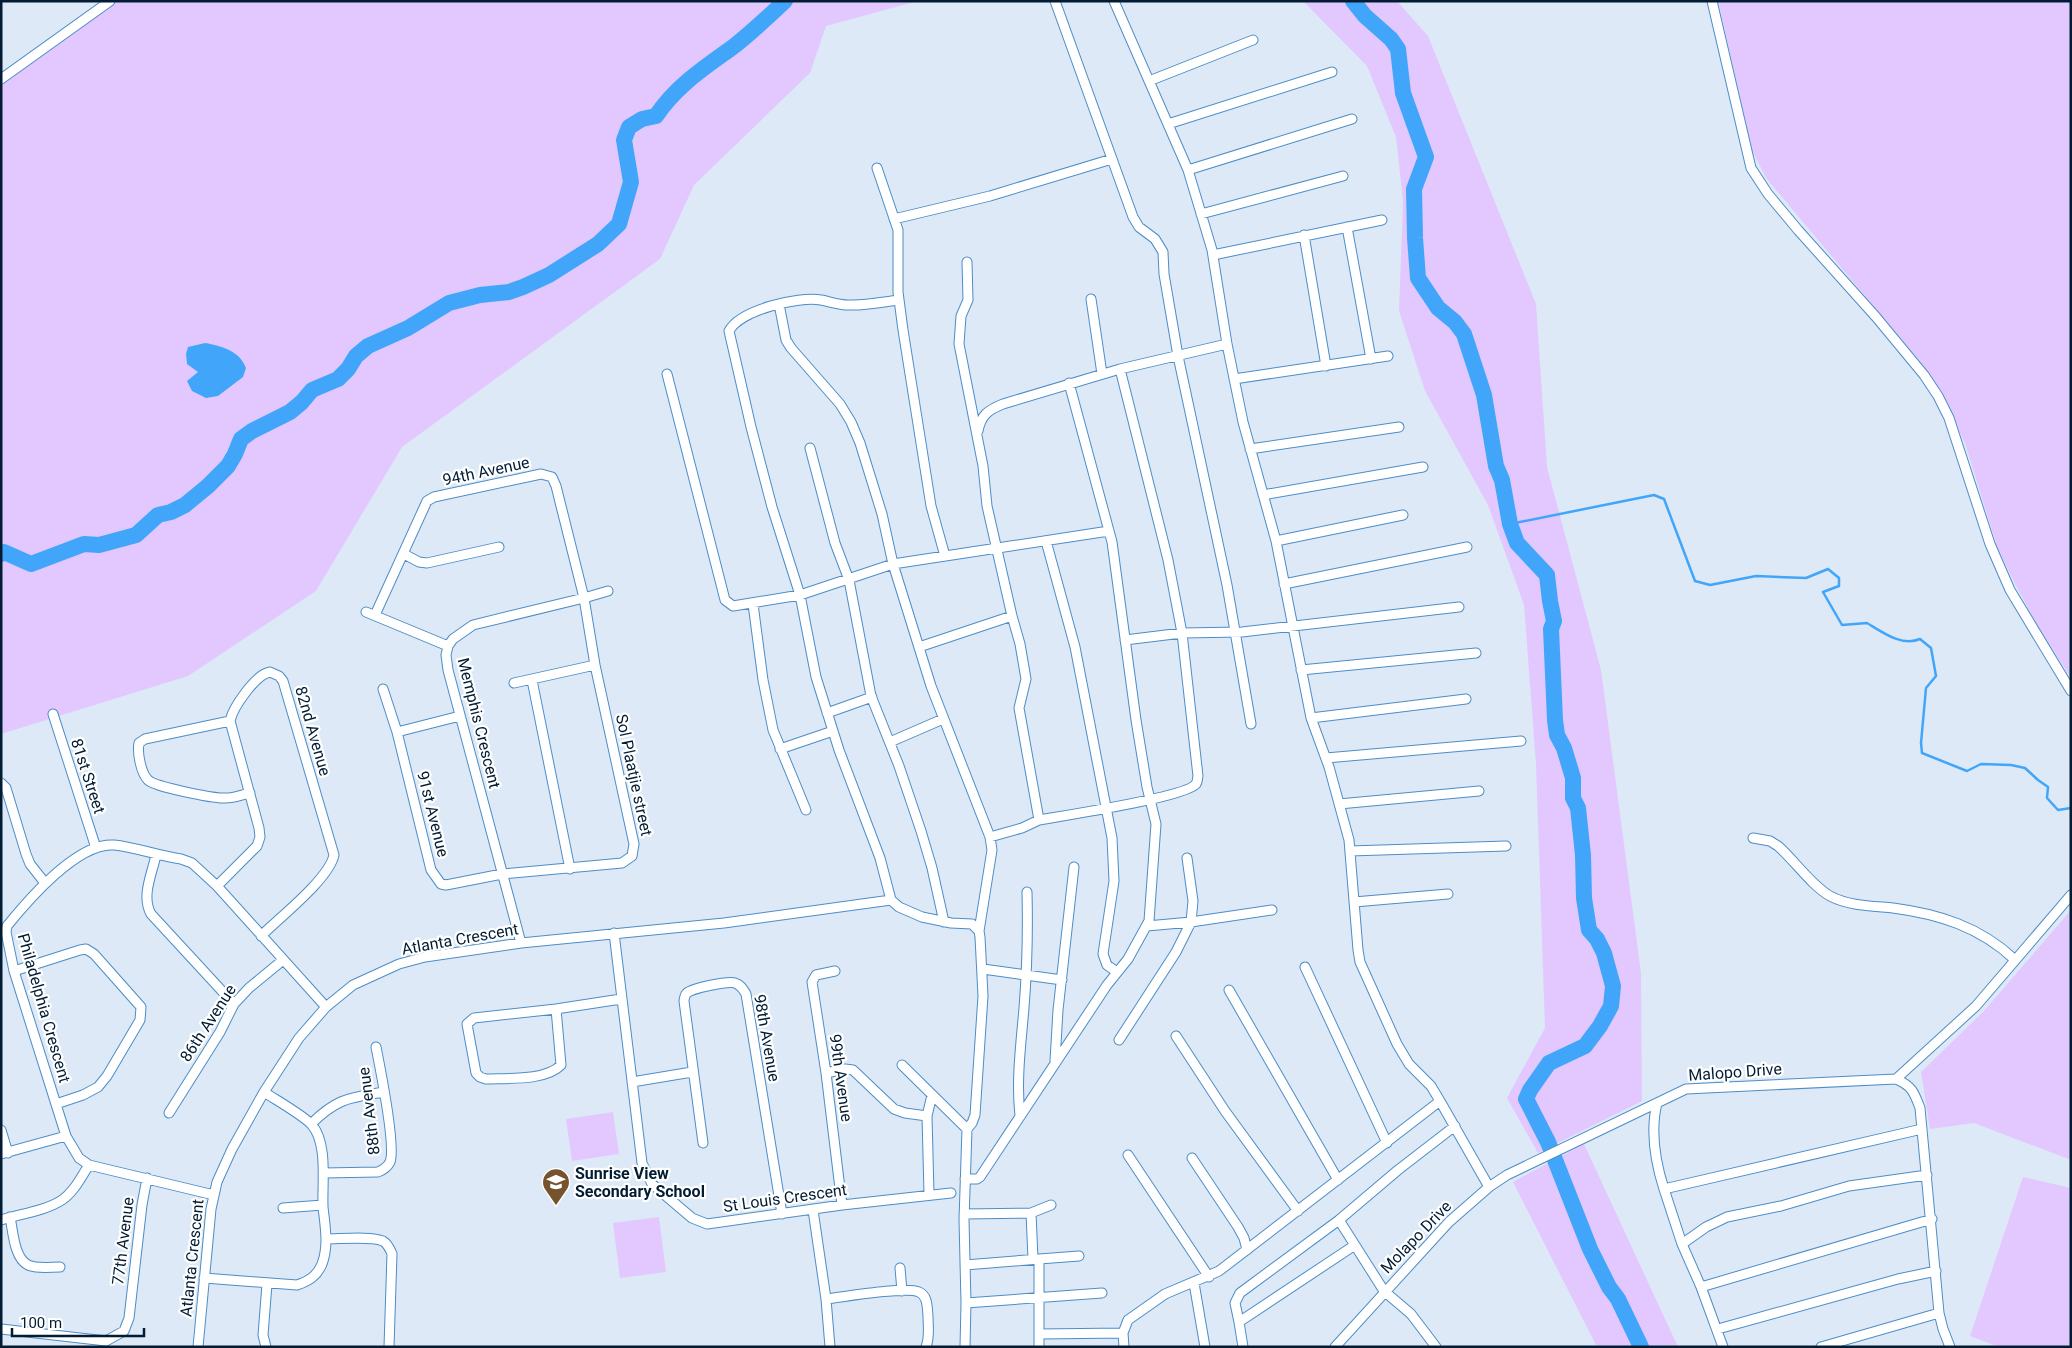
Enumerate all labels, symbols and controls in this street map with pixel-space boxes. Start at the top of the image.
street label: 94th Avenue [441,453,531,489]
street label: Memphis Crescent [454,656,504,790]
street label: 82nd Avenue [291,684,335,778]
street label: Sol Plaatjie street [612,712,656,838]
street label: 81st Street [67,736,109,816]
street label: 91st Avenue [413,769,453,859]
street label: Atlanta Crescent [400,919,520,959]
street label: Philadelphia Crescent [14,931,74,1085]
street label: 86th Avenue [176,981,240,1065]
street label: 98th Avenue [750,993,784,1083]
street label: 99th Avenue [825,1033,857,1123]
street label: Malopo Drive [1688,1059,1782,1085]
street label: 88th Avenue [354,1066,384,1156]
place label: Sunrise View Secondary School [575,1164,705,1201]
school or university icon: Sunrise View Secondary School [541,1167,571,1206]
street label: St Louis Crescent [722,1180,848,1216]
street label: 77th Avenue [108,1196,138,1286]
street label: Molapo Drive [1377,1197,1455,1277]
street label: Atlanta Crescent [176,1198,208,1318]
scale bar [12,1306,145,1338]
text: 100 m [20,1314,62,1332]

